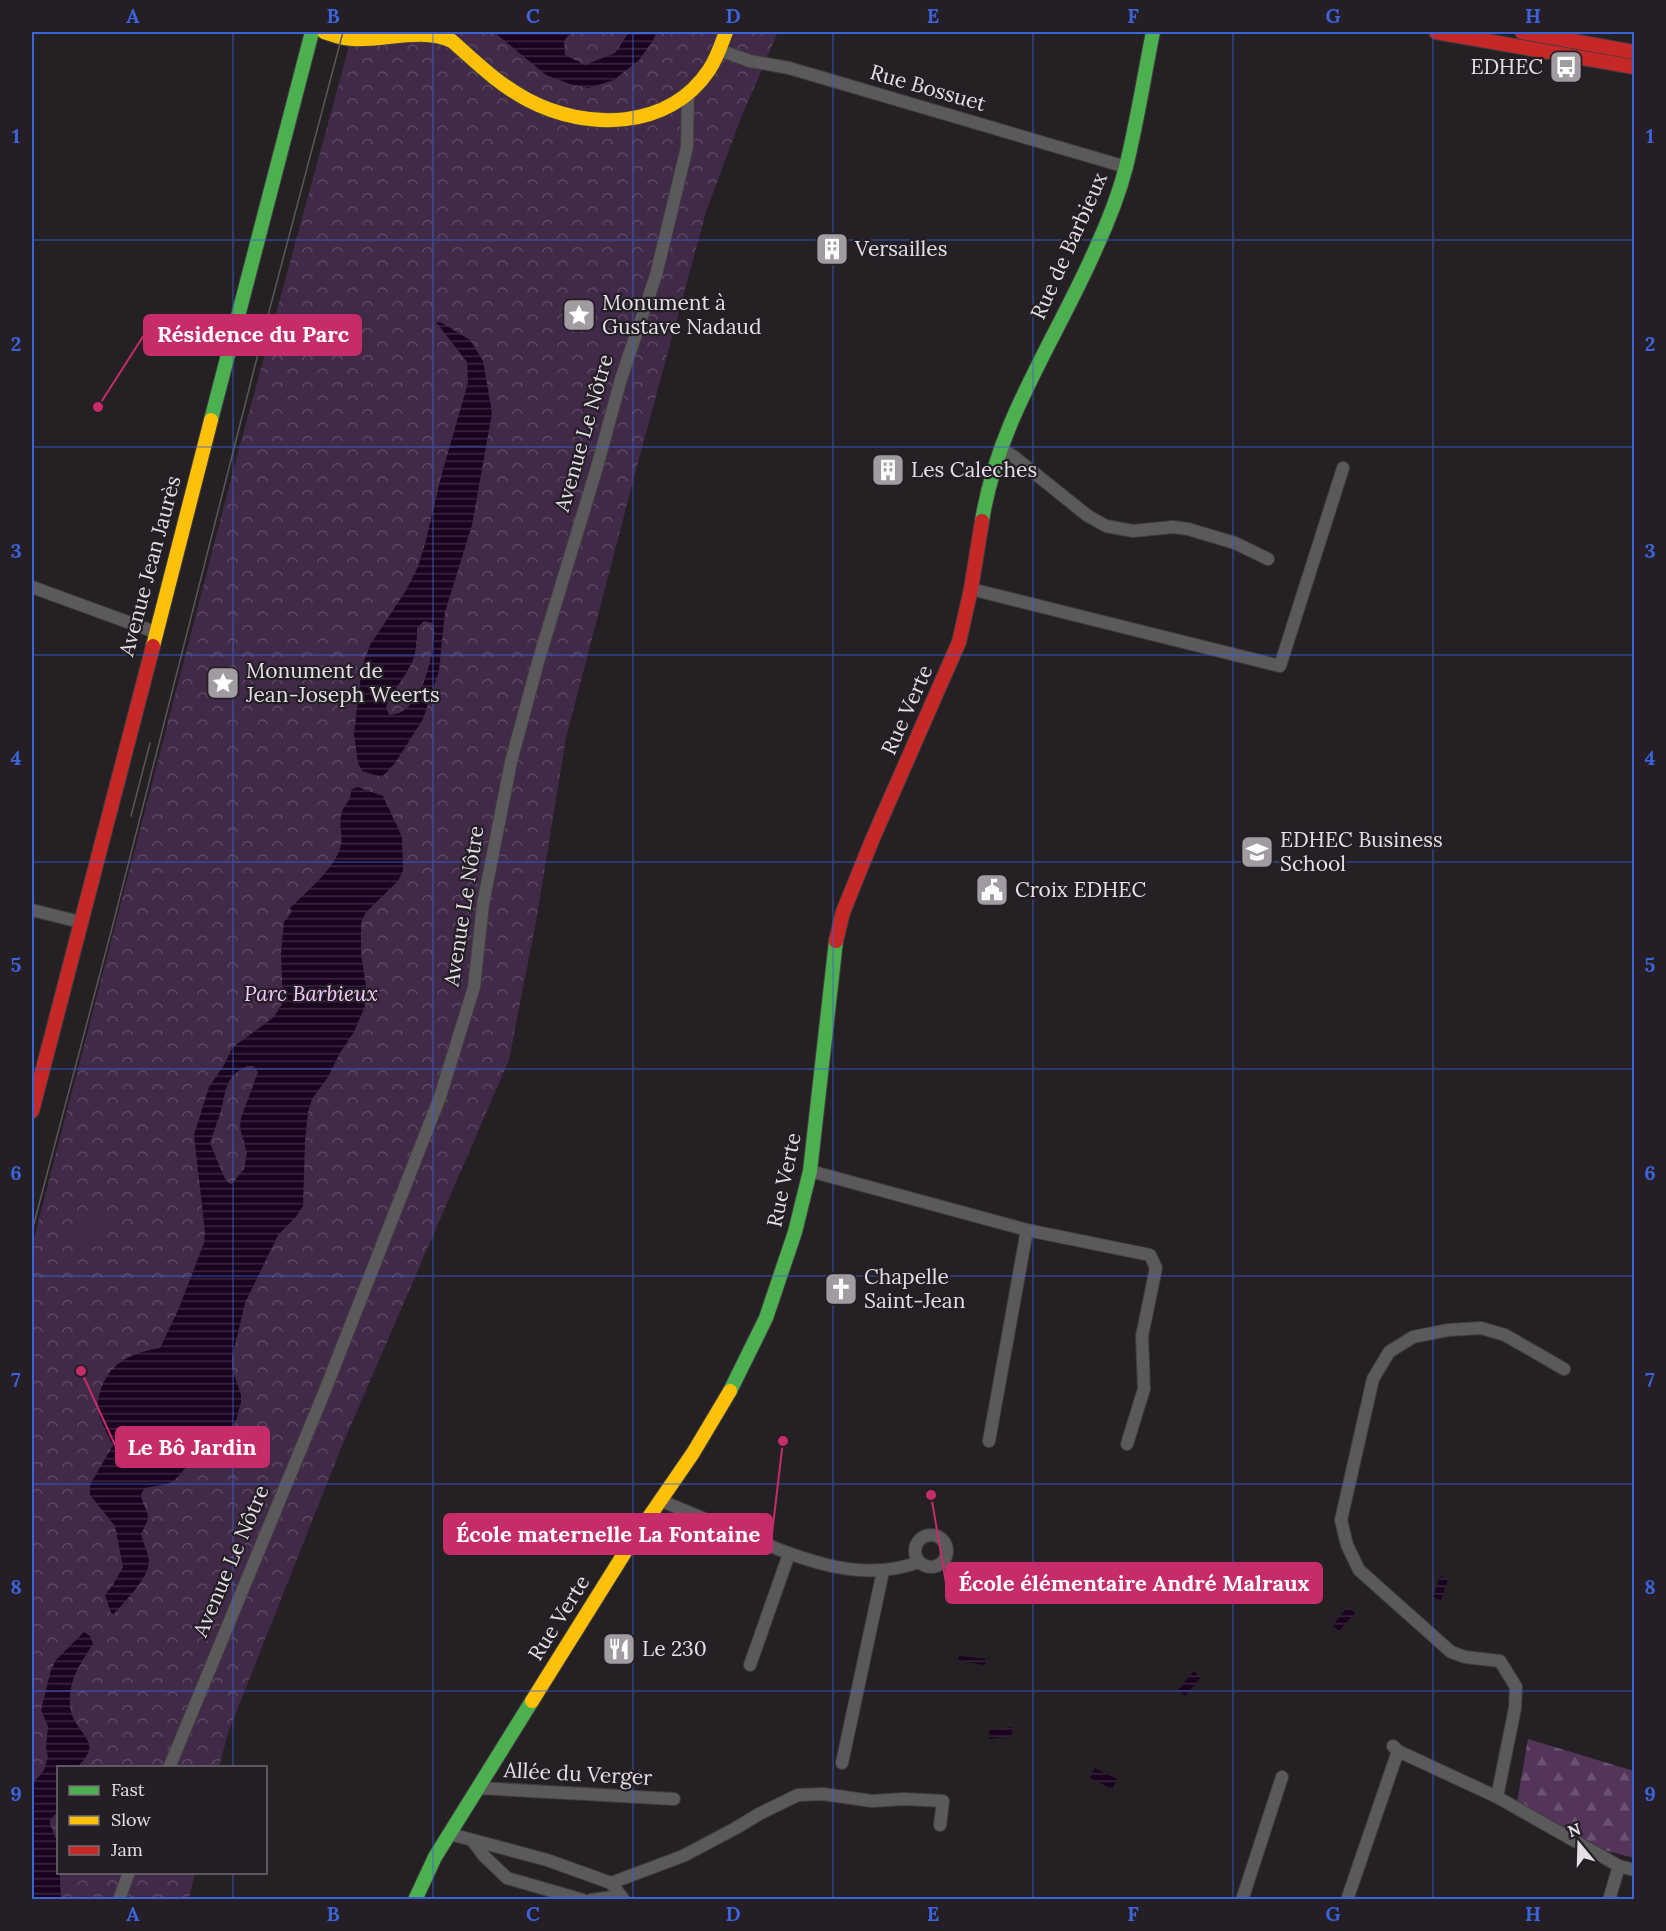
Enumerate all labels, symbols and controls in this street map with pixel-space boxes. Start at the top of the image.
text: A [126,3,140,28]
text: B [326,3,340,28]
text: C [526,3,540,28]
text: D [725,3,741,28]
text: E [927,3,939,28]
text: F [1127,3,1139,28]
text: G [1325,3,1341,28]
text: H [1525,3,1541,28]
bus stop icon: EDHEC [1548,49,1584,85]
place label: EDHEC [1470,53,1543,80]
street label: Rue Bossuet [867,58,990,117]
text: 1 [12,123,20,148]
text: 1 [1646,123,1654,148]
street label: Rue de Barbieux [1024,168,1113,324]
building icon: Versailles [814,231,850,267]
place label: Versailles [854,235,947,262]
place label: Monument à Gustave Nadaud [602,289,761,340]
place icon: Monument à Gustave Nadaud [561,297,597,333]
callout: Résidence du Parc [144,315,361,355]
text: Résidence du Parc [157,320,350,348]
text: 2 [11,331,21,356]
text: 2 [1645,331,1655,356]
street label: Avenue Le Nôtre [548,351,619,516]
building icon: Les Caleches [870,452,906,488]
place label: Les Caleches [911,456,1037,483]
street label: Avenue Jean Jaurès [112,473,187,660]
text: 3 [10,538,22,563]
text: 3 [1644,538,1656,563]
place label: Monument de Jean-Joseph Weerts [245,657,440,708]
street label: Rue Verte [875,661,938,759]
place icon: Monument de Jean-Joseph Weerts [205,665,241,701]
text: 4 [11,745,22,770]
text: 4 [1645,745,1656,770]
street label: Avenue Le Nôtre [437,824,490,989]
place label: EDHEC Business School [1280,826,1443,877]
school or university icon: EDHEC Business School [1239,834,1275,870]
public building icon: Croix EDHEC [974,872,1010,908]
place label: Croix EDHEC [1015,876,1146,903]
text: 5 [11,952,22,977]
text: 5 [1645,952,1656,977]
park label: Parc Barbieux [244,980,378,1007]
street label: Rue Verte [760,1130,807,1229]
text: 6 [10,1160,22,1185]
text: 6 [1644,1160,1656,1185]
place label: Chapelle Saint-Jean [864,1263,966,1314]
church icon: Chapelle Saint-Jean [823,1271,859,1307]
text: 7 [11,1367,21,1392]
text: 7 [1645,1367,1655,1392]
callout: Le Bô Jardin [116,1427,269,1467]
text: Le Bô Jardin [127,1433,257,1461]
street label: Avenue Le Nôtre [186,1481,275,1642]
callout: École maternelle La Fontaine [444,1514,772,1554]
text: École maternelle La Fontaine [456,1520,760,1548]
callout: École élémentaire André Malraux [946,1563,1322,1603]
text: École élémentaire André Malraux [958,1569,1310,1597]
street label: Rue Verte [522,1570,595,1665]
text: 8 [10,1574,22,1599]
text: 8 [1644,1574,1656,1599]
restaurant icon: Le 230 [601,1631,637,1667]
place label: Le 230 [642,1635,707,1662]
street label: Allée du Verger [502,1756,653,1791]
legend [57,1766,267,1874]
text: Fast [111,1778,145,1801]
text: 9 [10,1781,22,1806]
text: 9 [1644,1781,1656,1806]
text: Slow [111,1808,151,1831]
north arrow [1549,1814,1609,1874]
text: N [1565,1818,1583,1841]
text: Jam [110,1838,143,1861]
text: A [126,1901,140,1926]
text: B [326,1901,340,1926]
text: C [526,1901,540,1926]
text: D [725,1901,741,1926]
text: E [927,1901,939,1926]
text: F [1127,1901,1139,1926]
text: G [1325,1901,1341,1926]
text: H [1525,1901,1541,1926]

